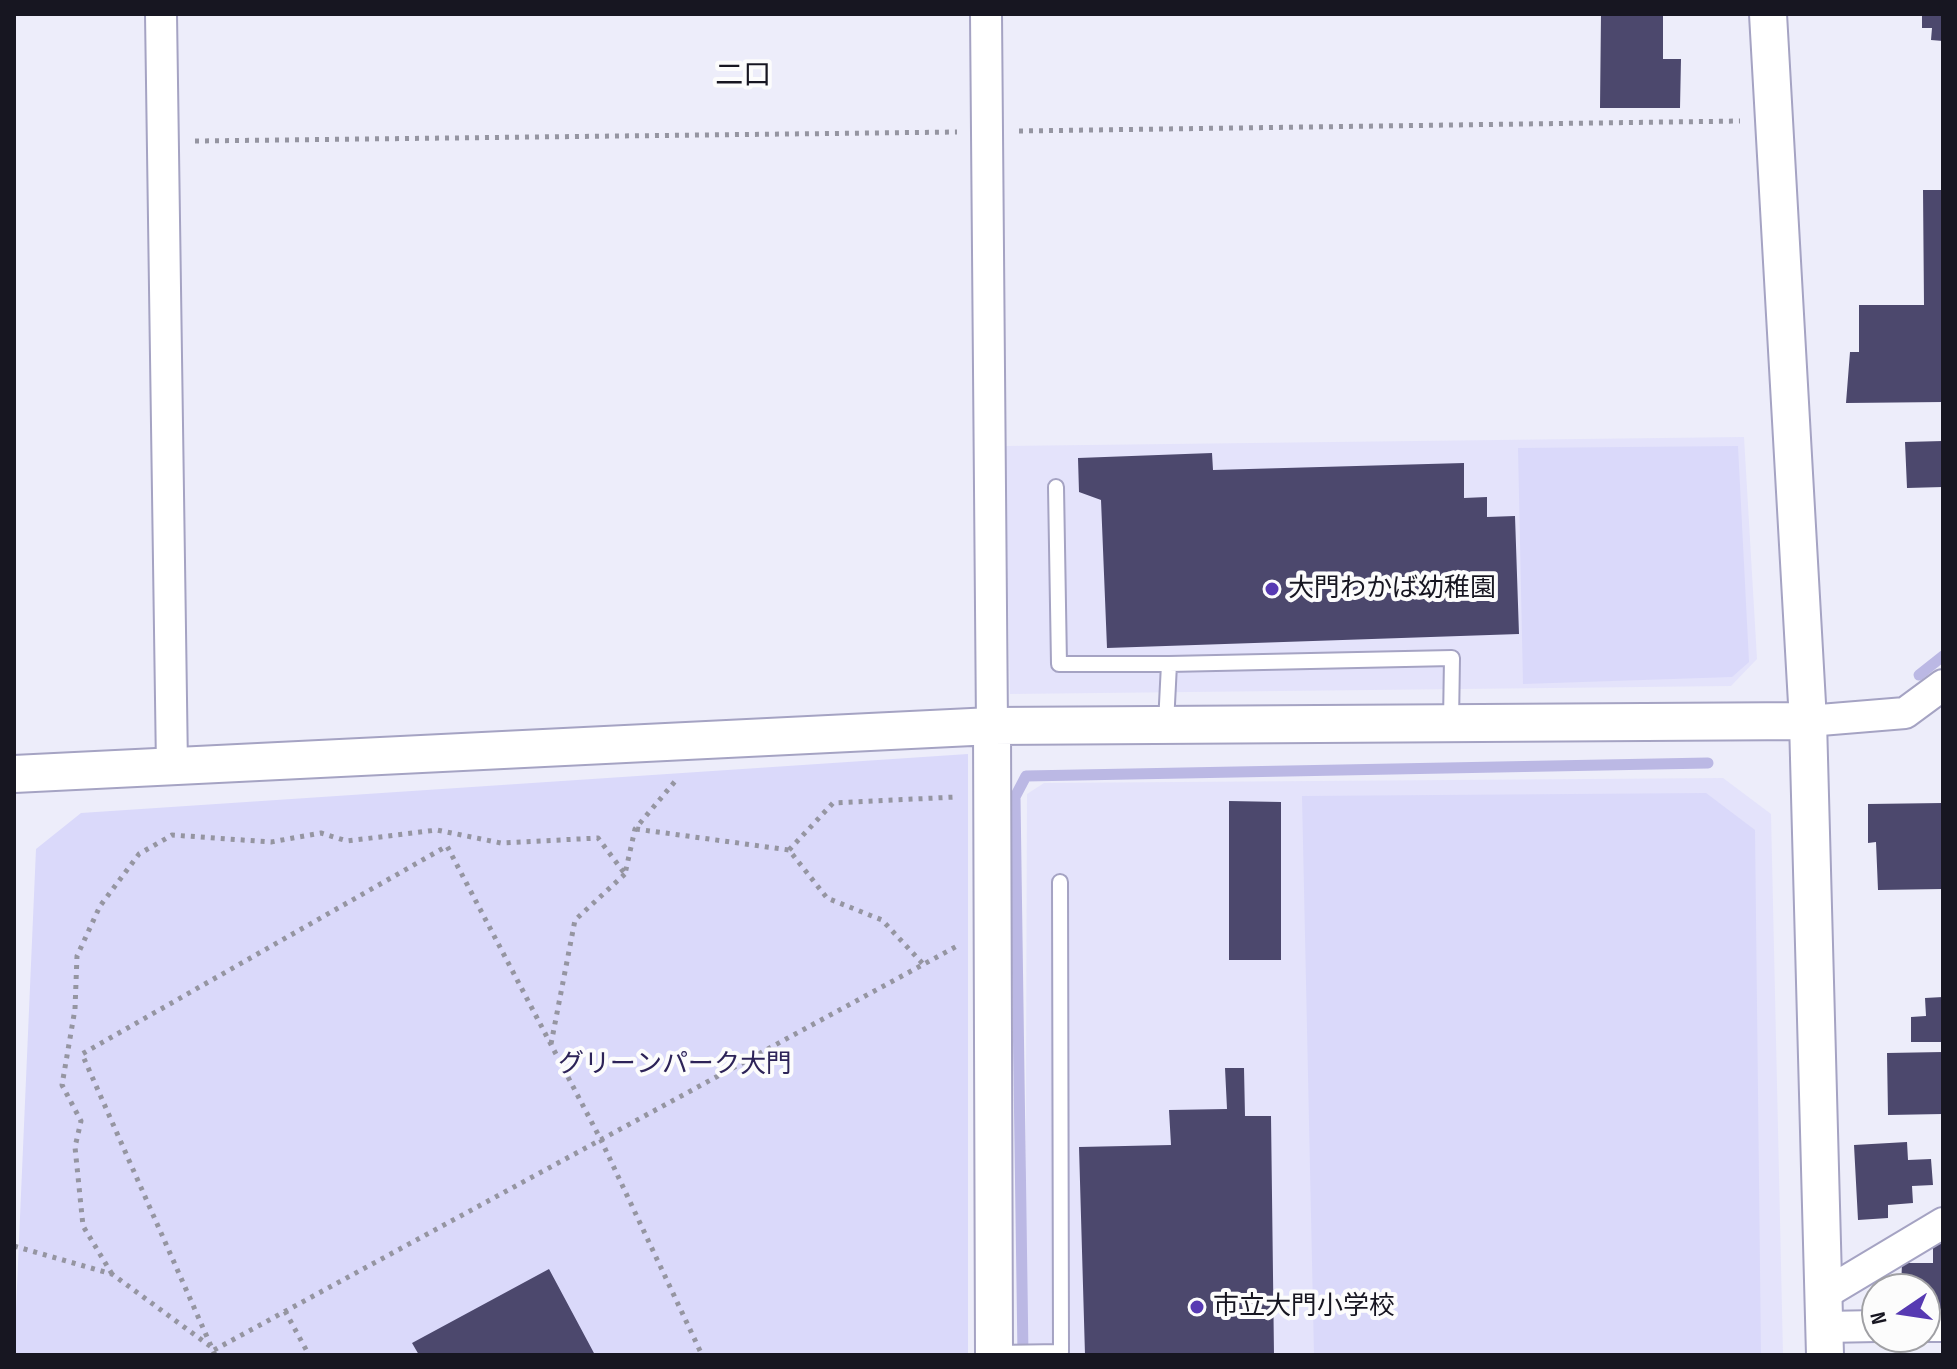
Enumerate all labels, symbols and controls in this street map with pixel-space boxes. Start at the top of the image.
district label: 二口 [715,60,771,94]
place label: 大門わかば幼稚園 [1288,573,1496,605]
marker: 大門わかば幼稚園 [1263,580,1281,598]
park label: グリーンパーク大門 [558,1049,792,1081]
north arrow [1861,1273,1941,1353]
place label: 市立大門小学校 [1213,1291,1395,1323]
marker: 市立大門小学校 [1188,1298,1206,1316]
text: N [1865,1309,1894,1327]

